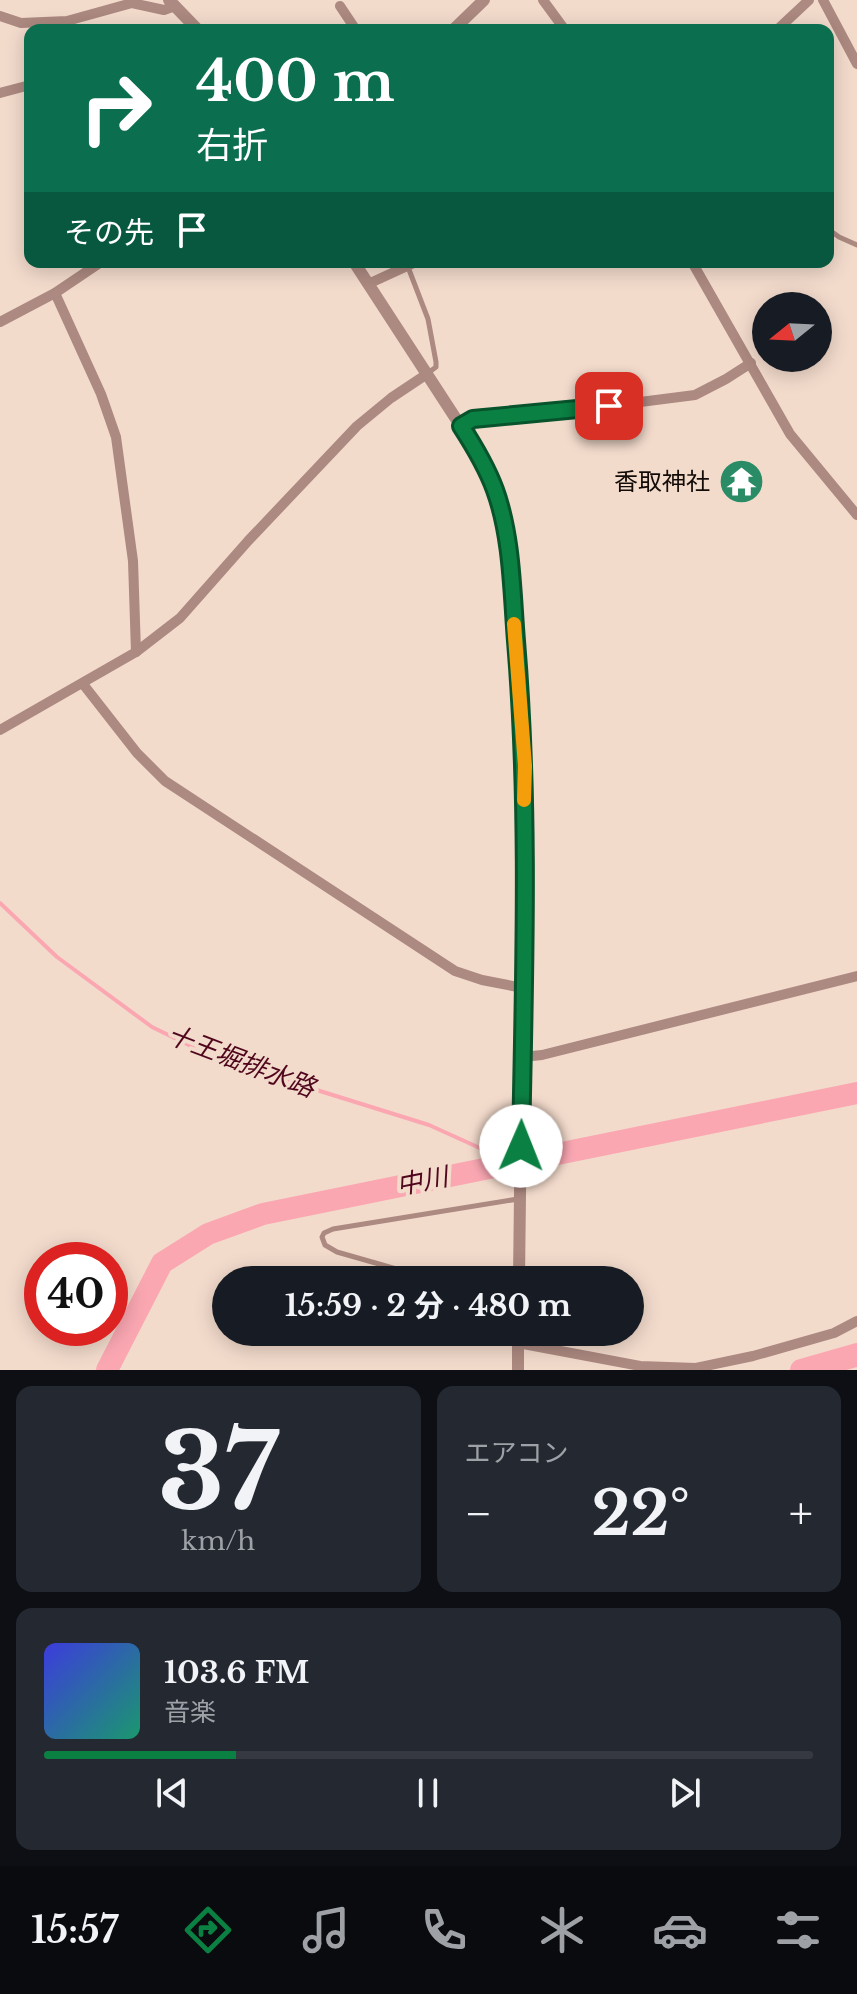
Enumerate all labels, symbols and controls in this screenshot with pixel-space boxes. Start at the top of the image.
text: 400 m [196,47,395,116]
icon: right [64,56,168,160]
text: 右折 [196,123,268,168]
icon: arrive [170,208,214,252]
text: その先 [64,214,154,251]
north arrow [752,292,832,372]
map controls [752,292,832,372]
pin [575,372,643,440]
icon: arrive [587,384,631,428]
temple icon: 香取神社 [717,458,765,506]
place label: 香取神社 [614,467,710,496]
water label: 十王堀排水路 [162,1018,321,1105]
position arrow [479,1104,563,1188]
water label: 中川 [393,1160,454,1202]
speed limit sign: 40 [24,1242,128,1346]
text: 15:59 · 2 分 · 480 m [285,1287,571,1324]
text: 37 [158,1408,278,1537]
text: エアコン [465,1437,569,1469]
text: 22° [592,1477,690,1551]
text: − [465,1486,492,1541]
text: + [789,1486,813,1541]
text: km/h [181,1525,255,1557]
text: 103.6 FM [164,1654,309,1691]
text: 音楽 [164,1696,216,1728]
icon: previous [150,1771,194,1815]
icon: pause [406,1771,450,1815]
icon: next [663,1771,707,1815]
icon: directions [180,1902,236,1958]
icon: music [298,1902,354,1958]
icon: phone [416,1902,472,1958]
icon: climate [534,1902,590,1958]
icon: car [652,1902,708,1958]
icon: filters [770,1902,826,1958]
text: 15:57 [31,1908,118,1953]

